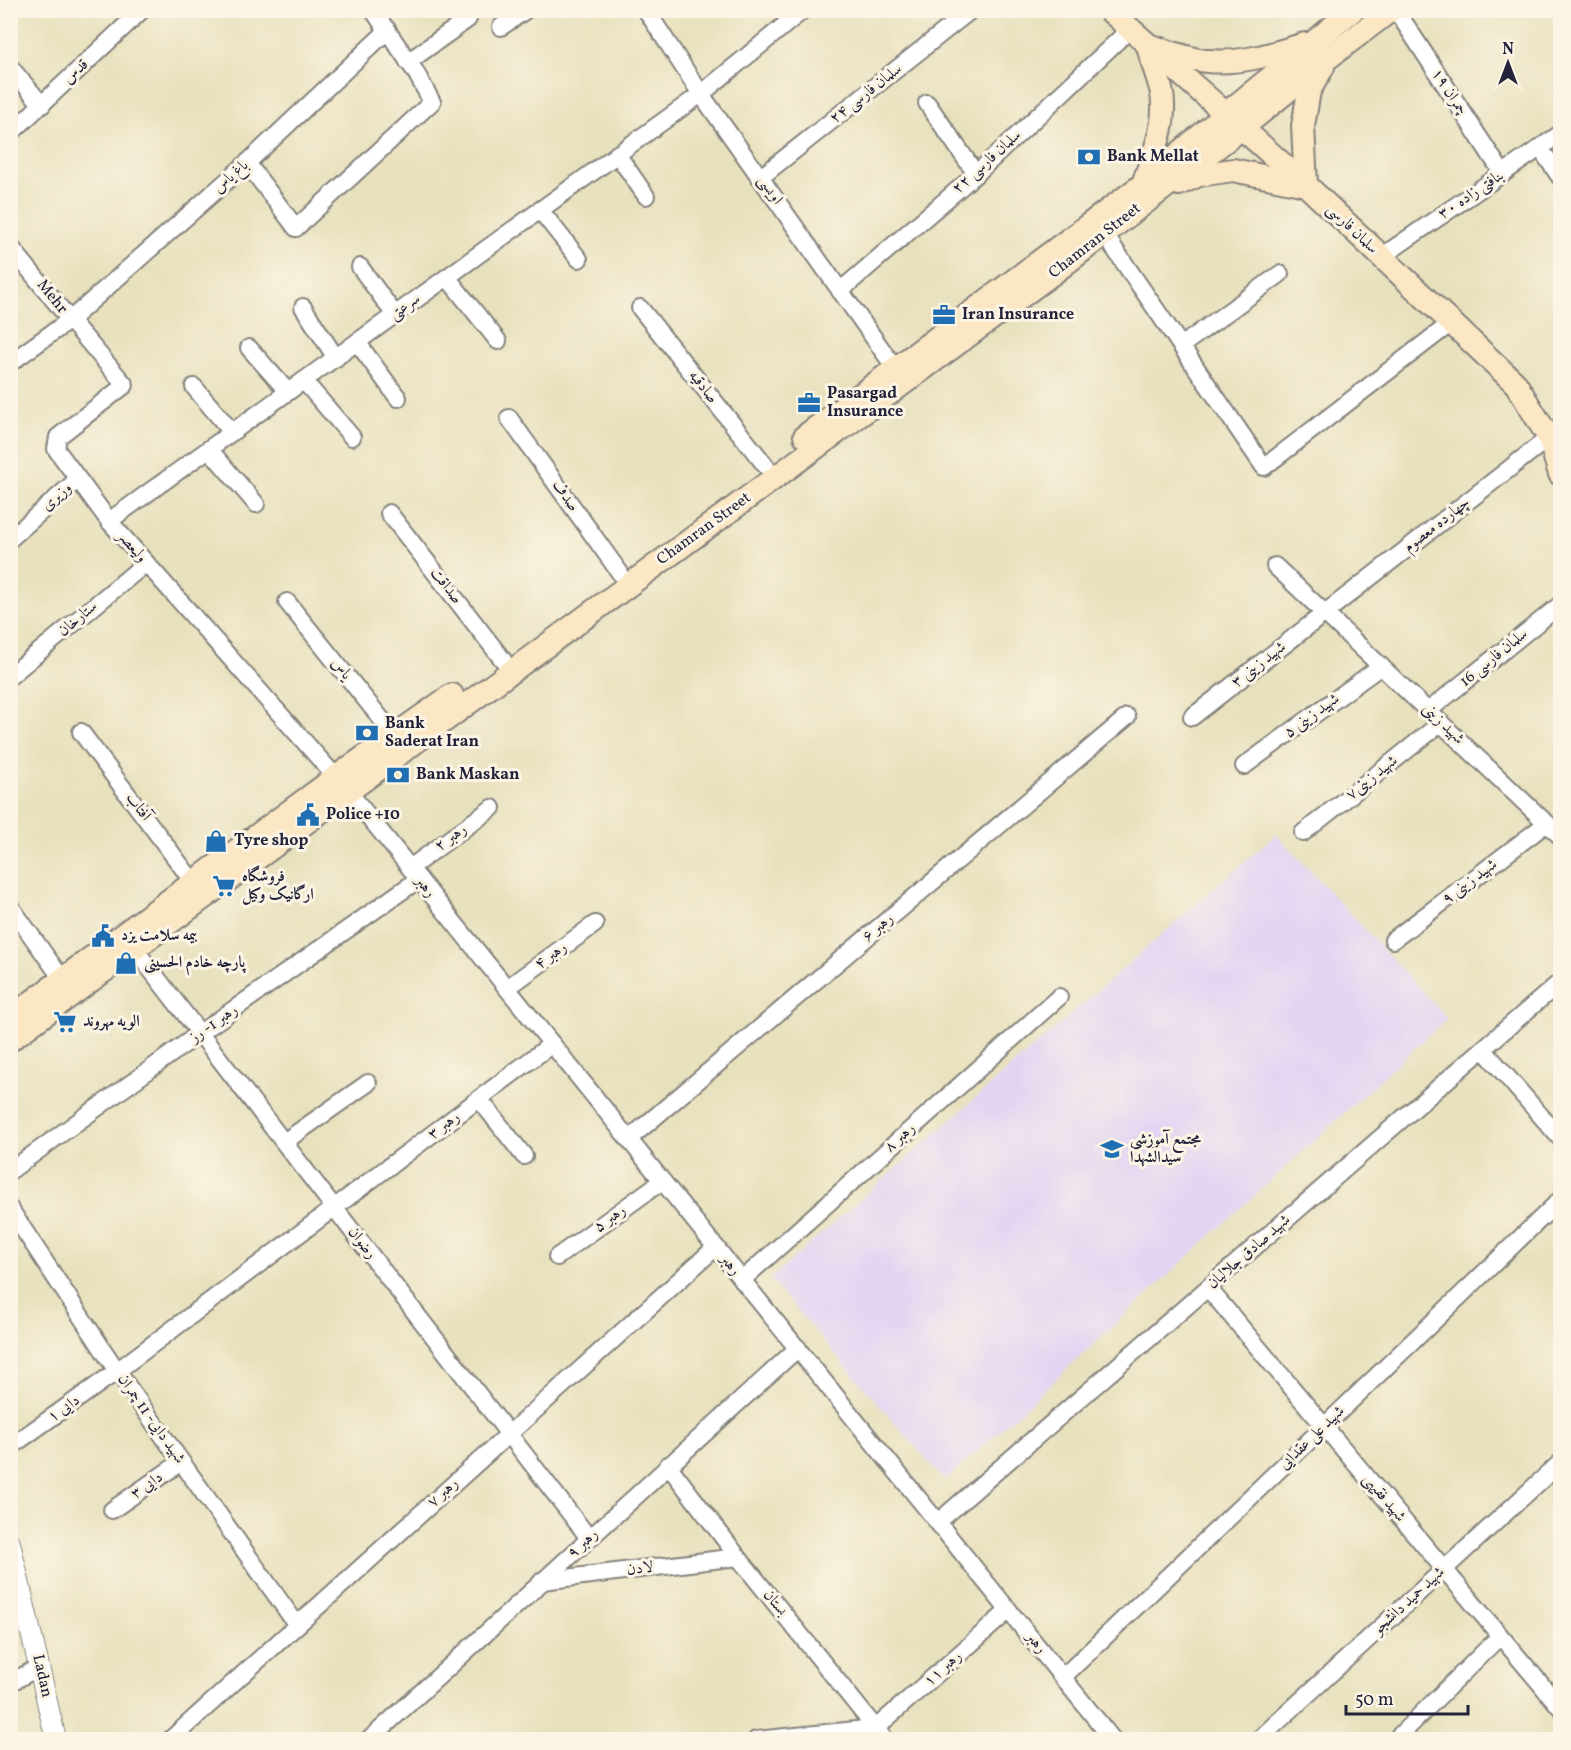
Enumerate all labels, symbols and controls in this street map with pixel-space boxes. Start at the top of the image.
north arrow [1478,33,1538,93]
text: N [1502,39,1514,61]
street label: قدس [58,54,94,90]
street label: سلمان فارسی ۲۴ [825,59,907,129]
street label: چمران ۱۹ [1426,64,1472,120]
street label: سلمان فارسی ۲۲ [947,125,1027,199]
bank icon: Bank Mellat [1076,144,1102,170]
place label: Bank Mellat [1107,146,1199,168]
street label: باغ یاس [208,155,254,200]
street label: بنافتی زاده ۳۰ [1434,165,1508,225]
street label: اویسی [752,171,788,209]
street label: Chamran Street [1044,198,1146,284]
street label: سلمان فارسی [1321,199,1383,259]
street label: Mehr [31,275,73,319]
street label: سرعتی [385,288,425,326]
office icon: Iran Insurance [931,302,957,328]
place label: Iran Insurance [962,304,1074,326]
street label: صادقیه [683,366,723,408]
place label: Pasargad Insurance [827,383,903,423]
office icon: Pasargad Insurance [796,390,822,416]
street label: صدف [546,476,584,516]
street label: وزیری [37,478,77,516]
street label: Chamran Street [652,487,756,571]
street label: چهارده معصوم [1399,492,1476,560]
street label: ولیعصر [111,525,152,568]
street label: صداقت [425,563,467,609]
street label: ستارخان [53,596,103,642]
street label: سلمان فارسی 16 [1455,624,1533,692]
street label: شهید زینی ۳ [1227,637,1291,693]
street label: یاس [325,653,357,685]
street label: شهید زینی ۵ [1280,688,1344,744]
street label: شهید زینی [1417,698,1469,750]
place label: Bank Saderat Iran [385,713,479,753]
bank icon: Bank Saderat Iran [354,720,380,746]
street label: شهید زینی۷ [1341,750,1403,806]
bank icon: Bank Maskan [385,762,411,788]
place label: Bank Maskan [416,764,520,786]
street label: آفتاب [120,788,157,827]
public building icon: Police +10 [295,802,321,828]
place label: Police +10 [326,804,400,826]
street label: رهبر ۲ [430,819,472,857]
shop icon: Tyre shop [203,828,229,854]
place label: Tyre shop [234,830,308,852]
street label: شهید زینی ۹ [1438,854,1502,910]
place label: فروشگاه ارگانیک وکیل [242,865,314,906]
street label: رهبر [408,870,441,903]
supermarket icon: فروشگاه ارگانیک وکیل [211,873,237,899]
street label: رهبر ۶ [858,908,898,948]
public building icon: بيمه سلامت يزد [90,923,116,949]
place label: بيمه سلامت يزد [121,925,198,947]
street label: رهبر ۴ [530,937,572,975]
shop icon: پارچه خادم الحسینی [113,950,139,976]
place label: پارچه خادم الحسینی [144,952,246,976]
street label: رهبر 1- رز [184,999,243,1050]
supermarket icon: الویه مهروند [52,1009,78,1035]
place label: الویه مهروند [83,1011,140,1033]
street label: رهبر ۳ [423,1107,465,1145]
street label: رهبر ۸ [880,1118,920,1158]
place label: مجتمع آموزشی سیدالشهدا [1130,1129,1201,1169]
school or university icon: مجتمع آموزشی سیدالشهدا [1099,1136,1125,1162]
street label: رهبر ۵ [589,1200,631,1238]
street label: شهید صادق جلالیان [1203,1210,1295,1294]
street label: رضوان [342,1222,382,1264]
street label: رهبر [713,1248,746,1281]
street label: شهید دایی- 11 چمران [112,1370,190,1468]
street label: دایی ۱ [43,1390,85,1428]
street label: شهید علی عقدایی [1274,1401,1350,1475]
street label: دایی ۳ [126,1467,168,1505]
street label: شهید فقیهی [1357,1469,1411,1527]
street label: رهبر ۷ [423,1473,463,1513]
street label: رهبر ۹ [563,1524,603,1564]
street label: لادن [625,1556,655,1582]
street label: شهید حمید دانشجو [1367,1562,1450,1641]
street label: بستان [758,1585,793,1621]
street label: رهبر [1019,1626,1052,1659]
street label: رهبر ۱۱ [919,1646,967,1692]
street label: Ladan [26,1652,58,1700]
scale bar [1346,1678,1468,1716]
text: 50 m [1355,1688,1394,1713]

